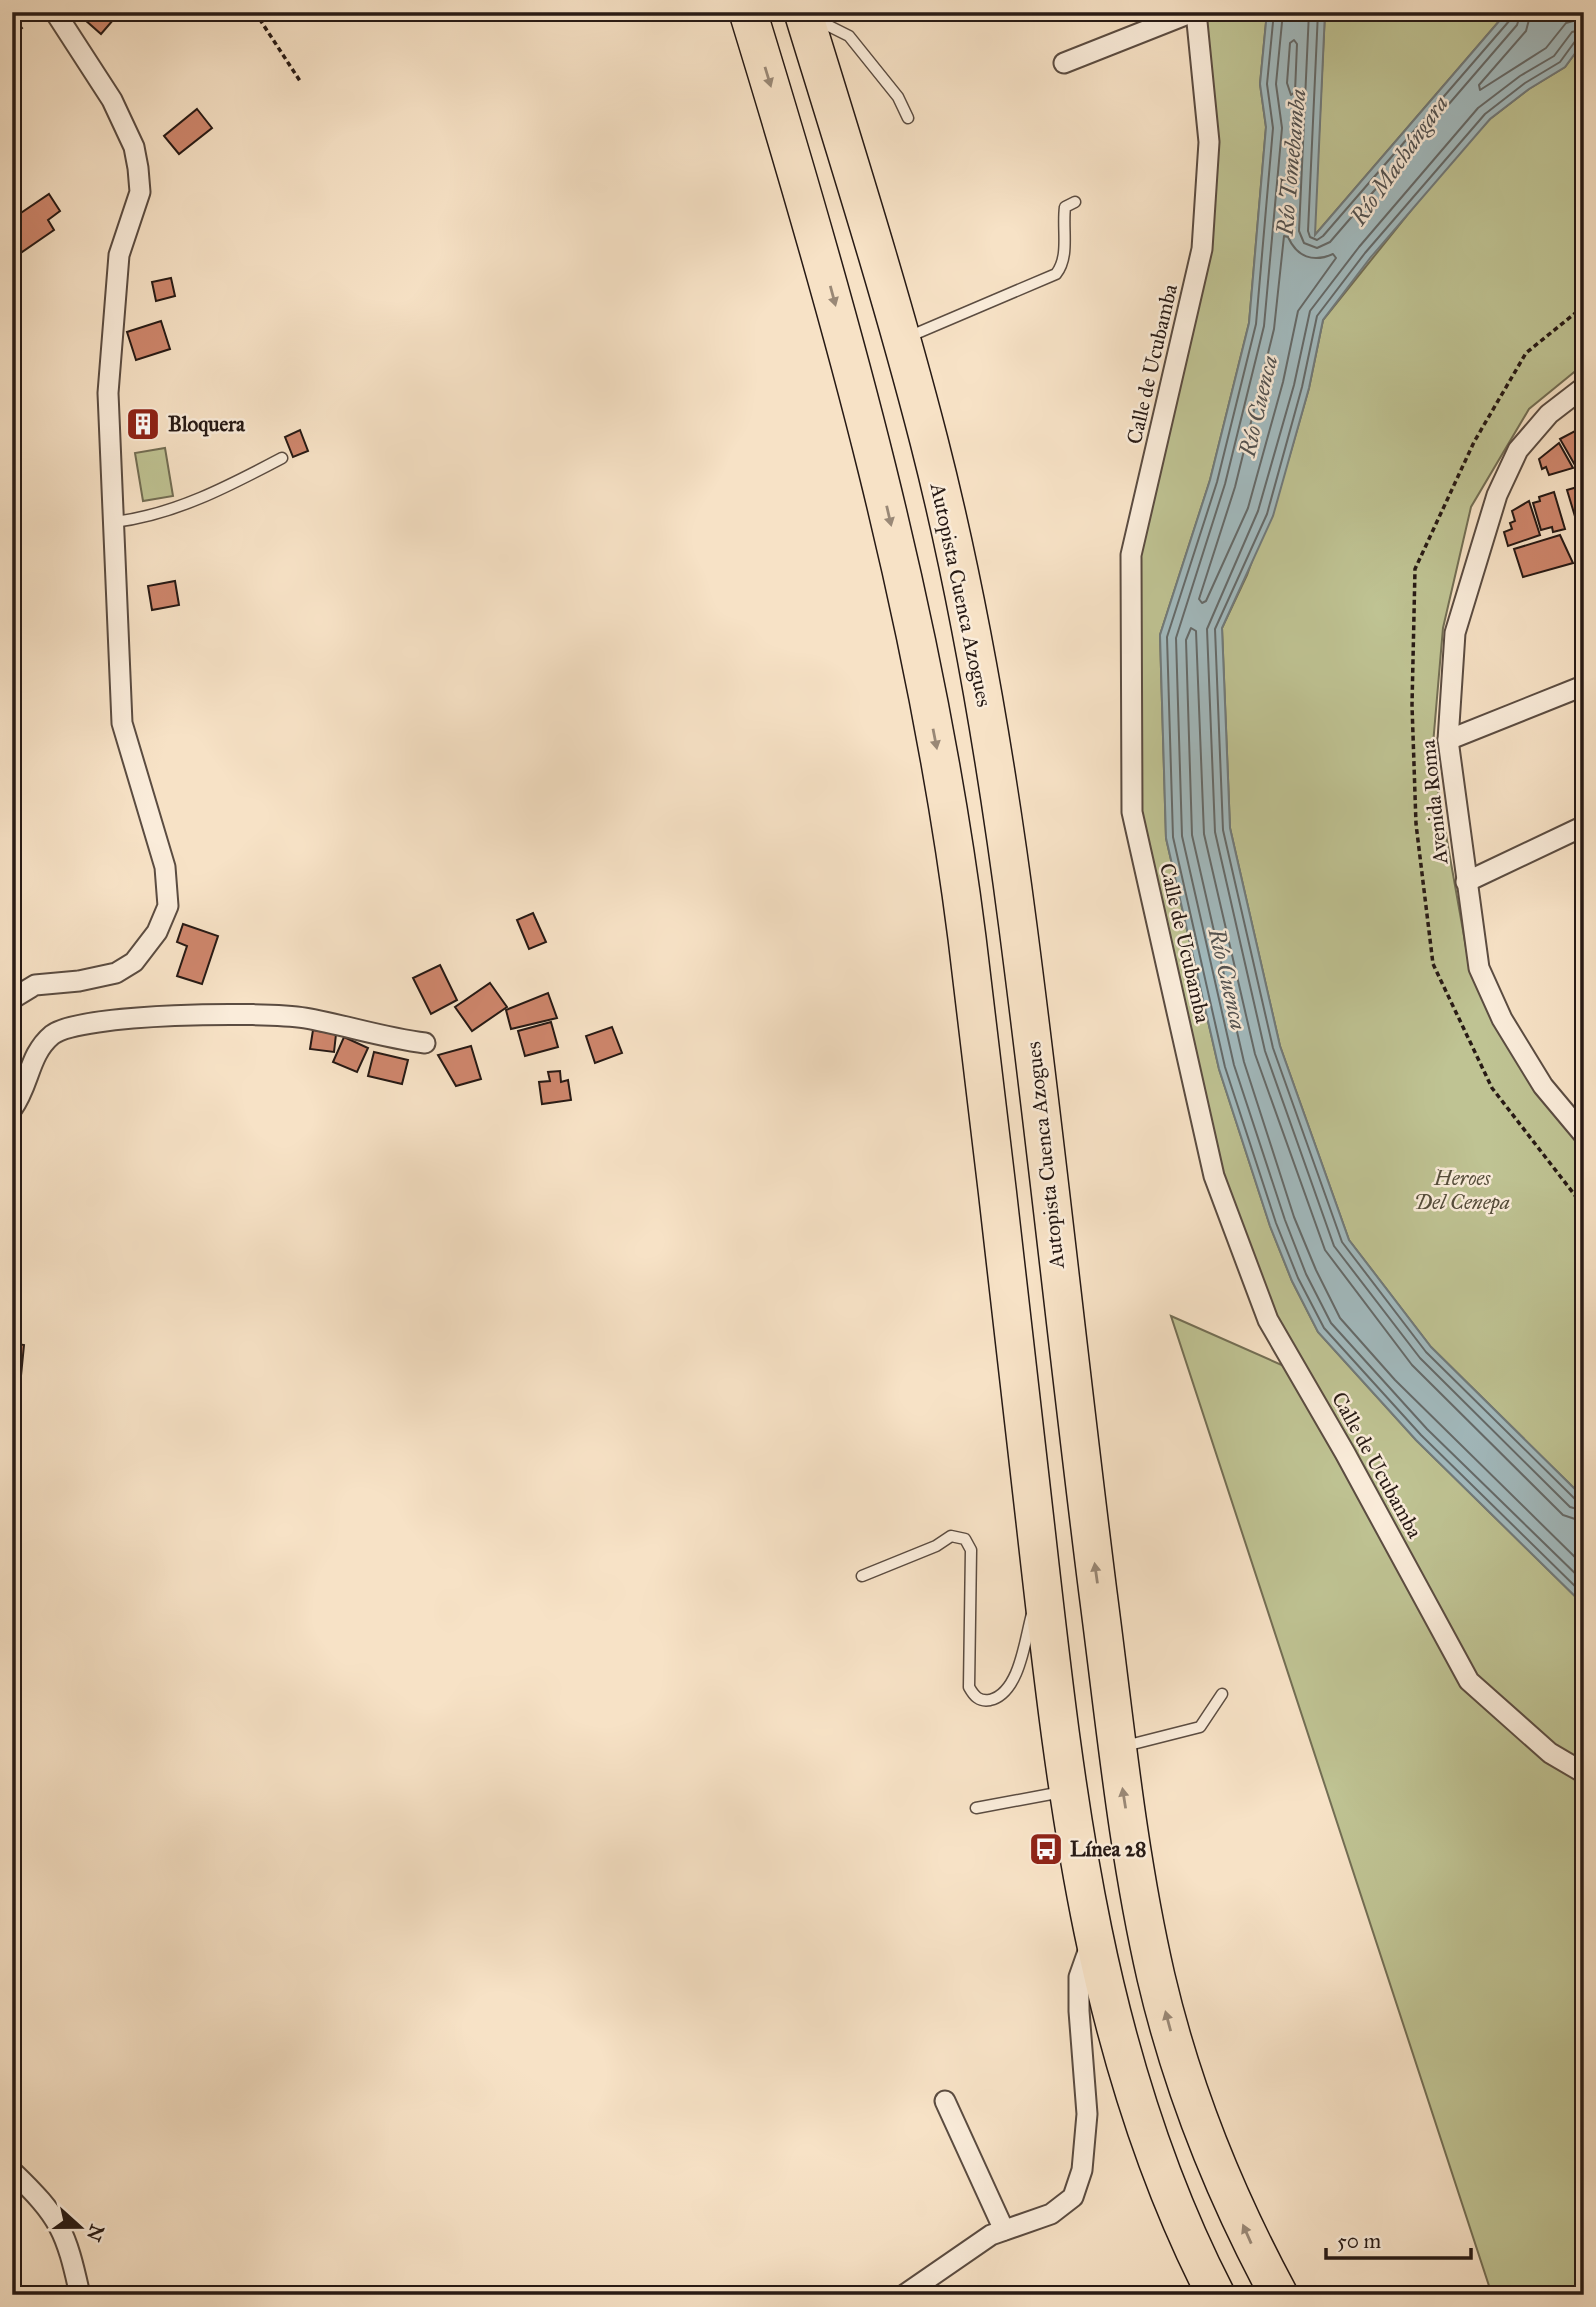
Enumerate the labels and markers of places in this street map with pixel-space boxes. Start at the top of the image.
building icon: Bloquera [124,405,162,443]
place label: Bloquera [168,411,246,437]
bus stop icon: Línea 28 [1027,1830,1065,1868]
place label: Línea 28 [1070,1836,1146,1862]

